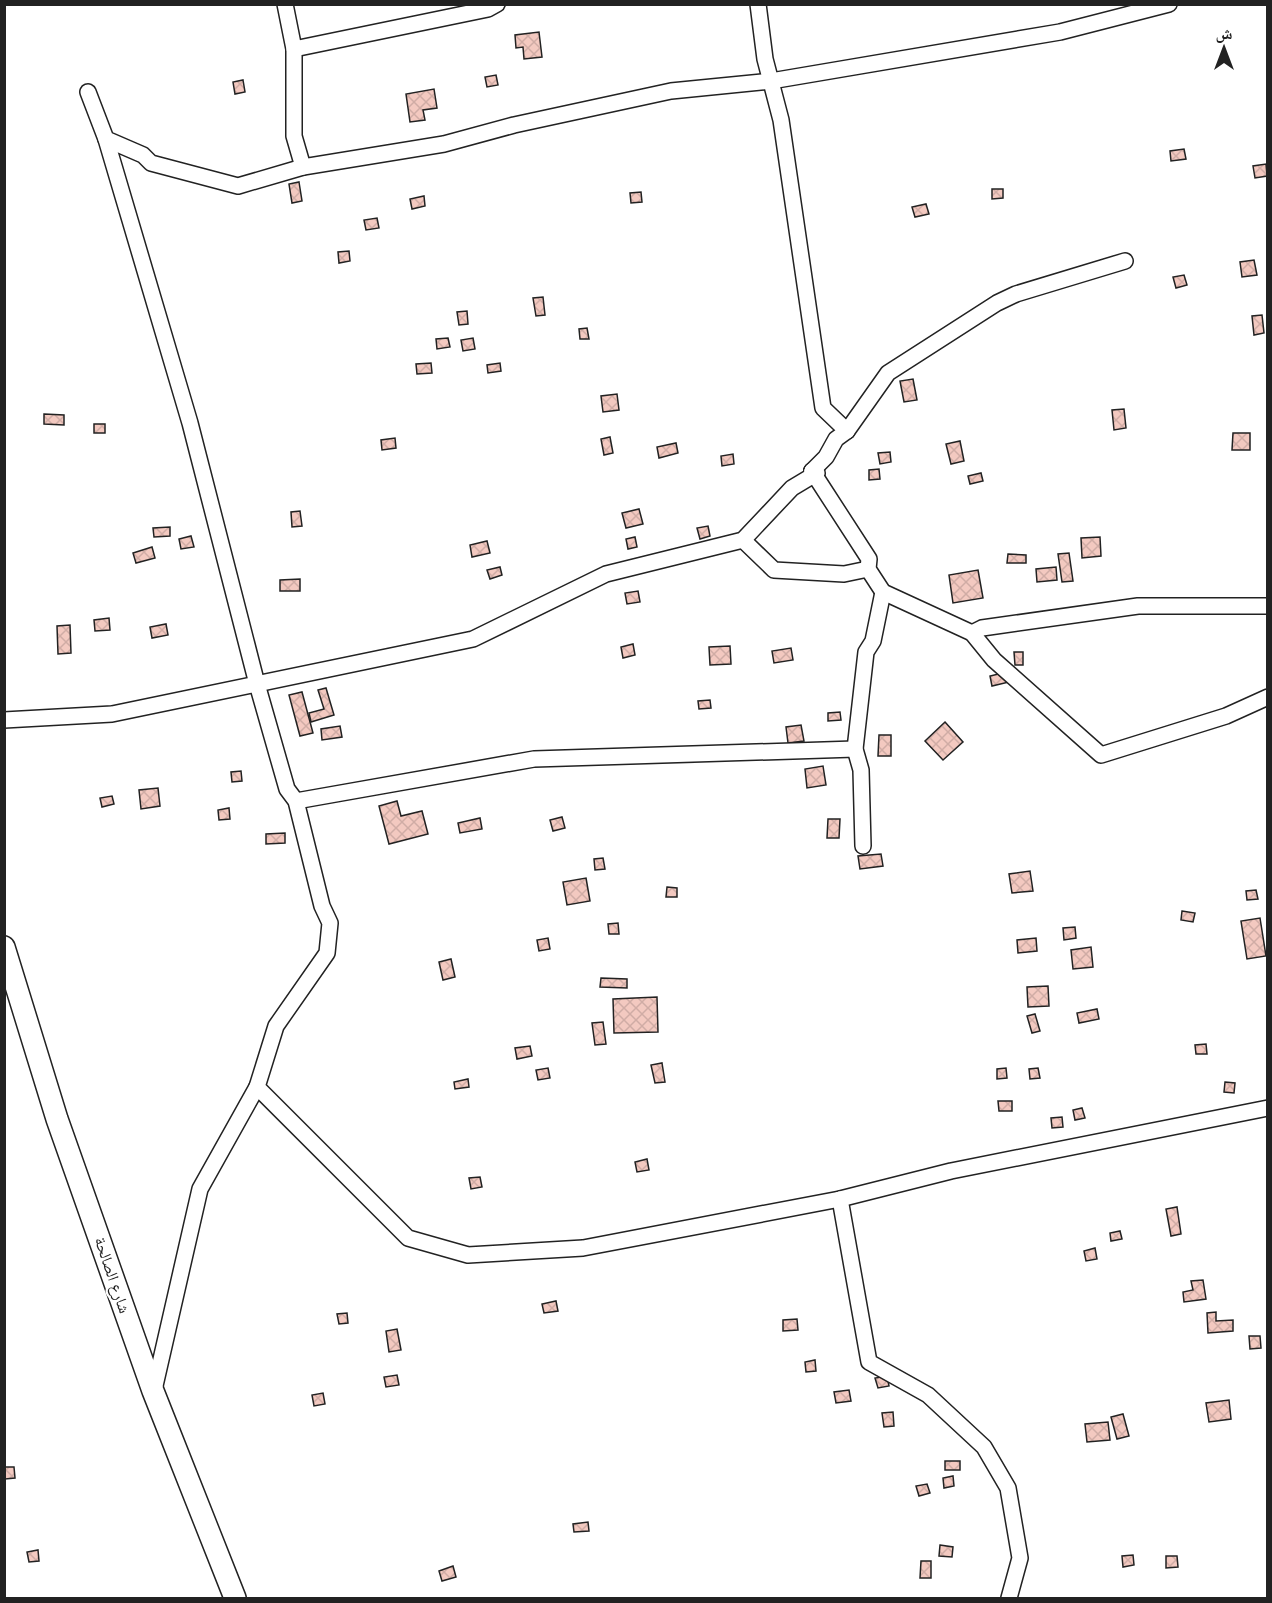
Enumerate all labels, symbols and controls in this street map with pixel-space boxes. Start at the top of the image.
north arrow [1194,18,1254,78]
text: ش [1216,23,1233,43]
street label: شارع الصالحة [90,1234,135,1316]

